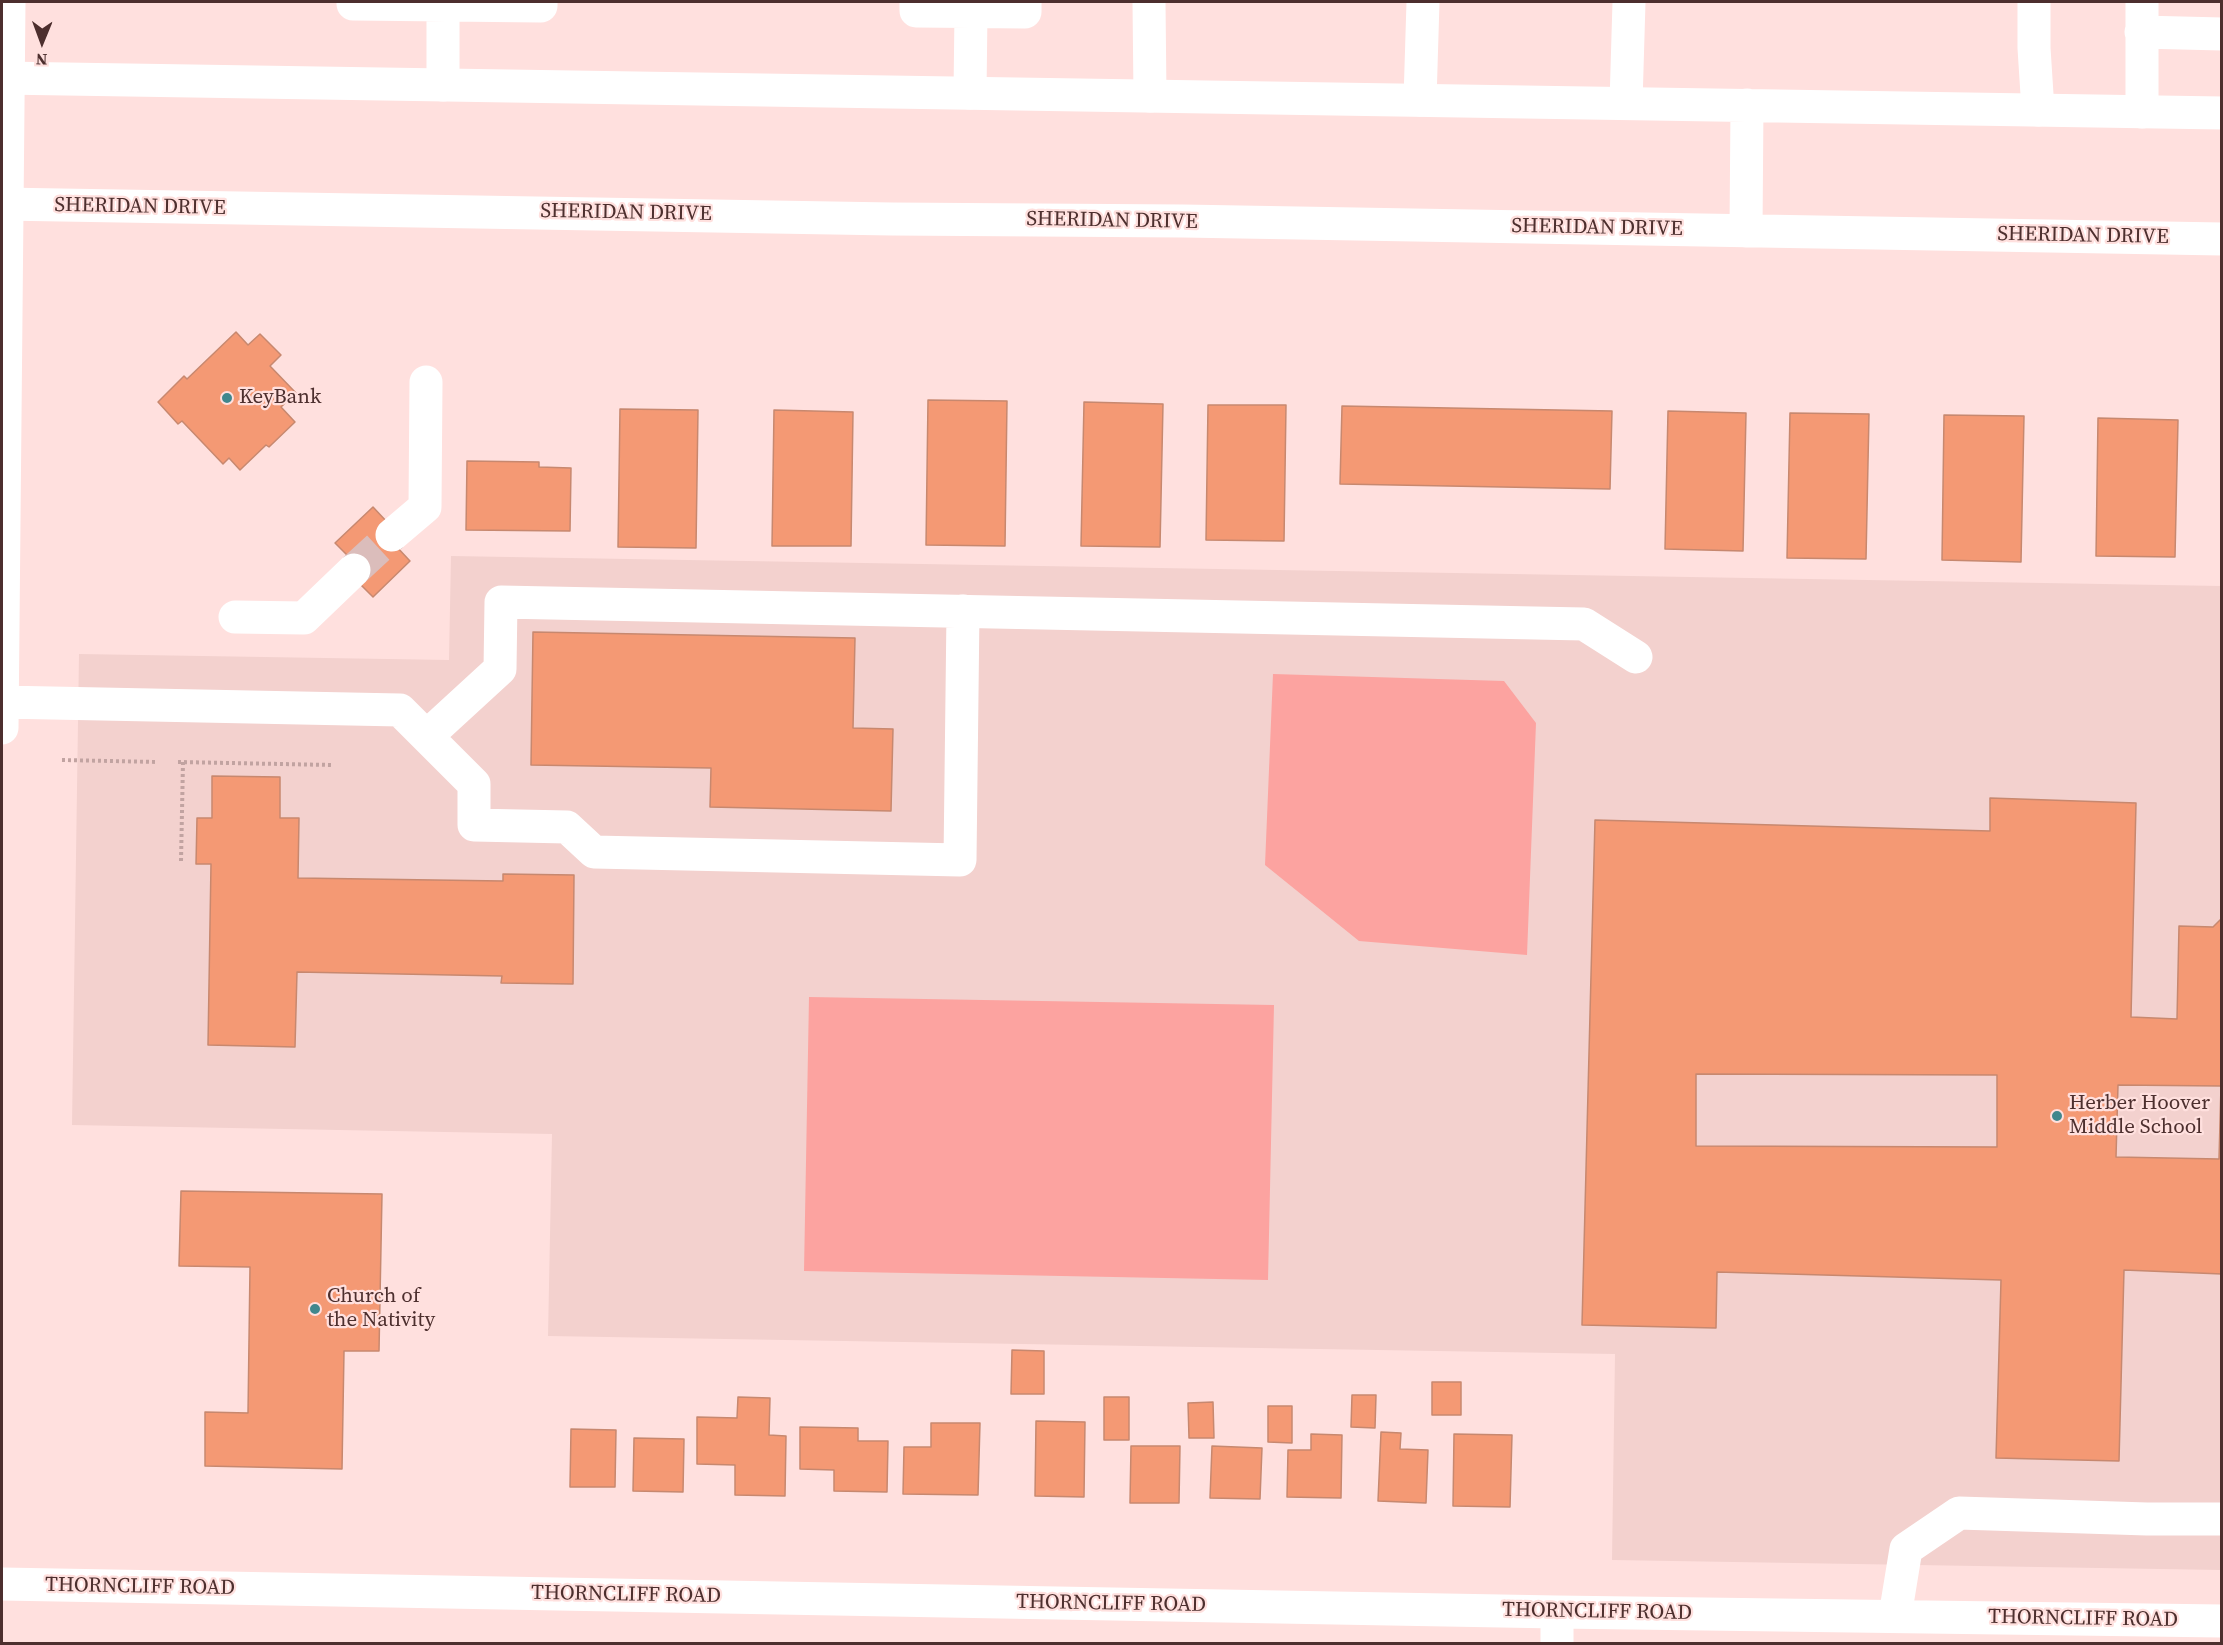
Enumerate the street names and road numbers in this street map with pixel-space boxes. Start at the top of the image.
street label: SHERIDAN DRIVE [54,193,226,221]
street label: SHERIDAN DRIVE [540,199,712,227]
street label: SHERIDAN DRIVE [1026,207,1198,235]
street label: SHERIDAN DRIVE [1511,214,1683,242]
street label: SHERIDAN DRIVE [1997,222,2169,250]
street label: THORNCLIFF ROAD [45,1573,235,1601]
street label: THORNCLIFF ROAD [531,1581,721,1609]
street label: THORNCLIFF ROAD [1016,1590,1206,1618]
street label: THORNCLIFF ROAD [1502,1598,1692,1626]
street label: THORNCLIFF ROAD [1988,1605,2178,1633]

